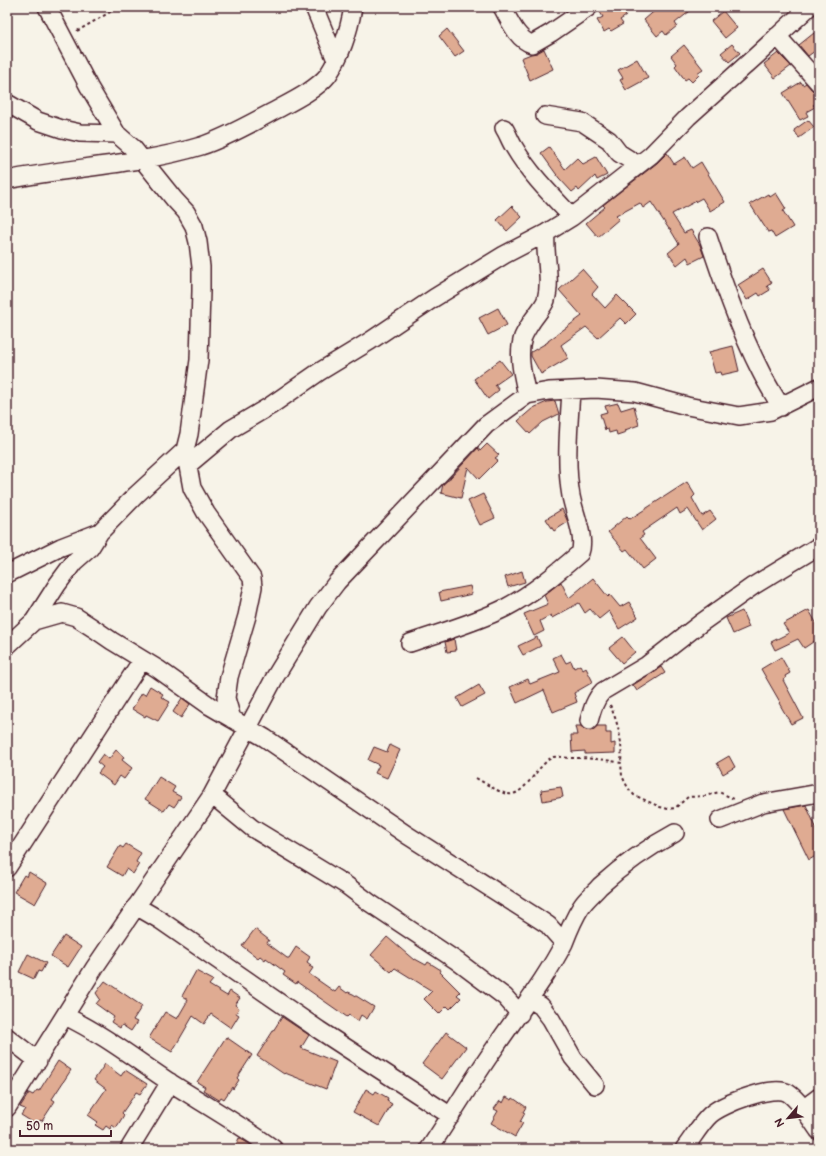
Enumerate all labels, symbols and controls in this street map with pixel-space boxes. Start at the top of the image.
north arrow [768,1098,808,1138]
scale bar [20,1112,111,1138]
text: N [772,1116,787,1129]
text: 50 m [26,1119,53,1134]

